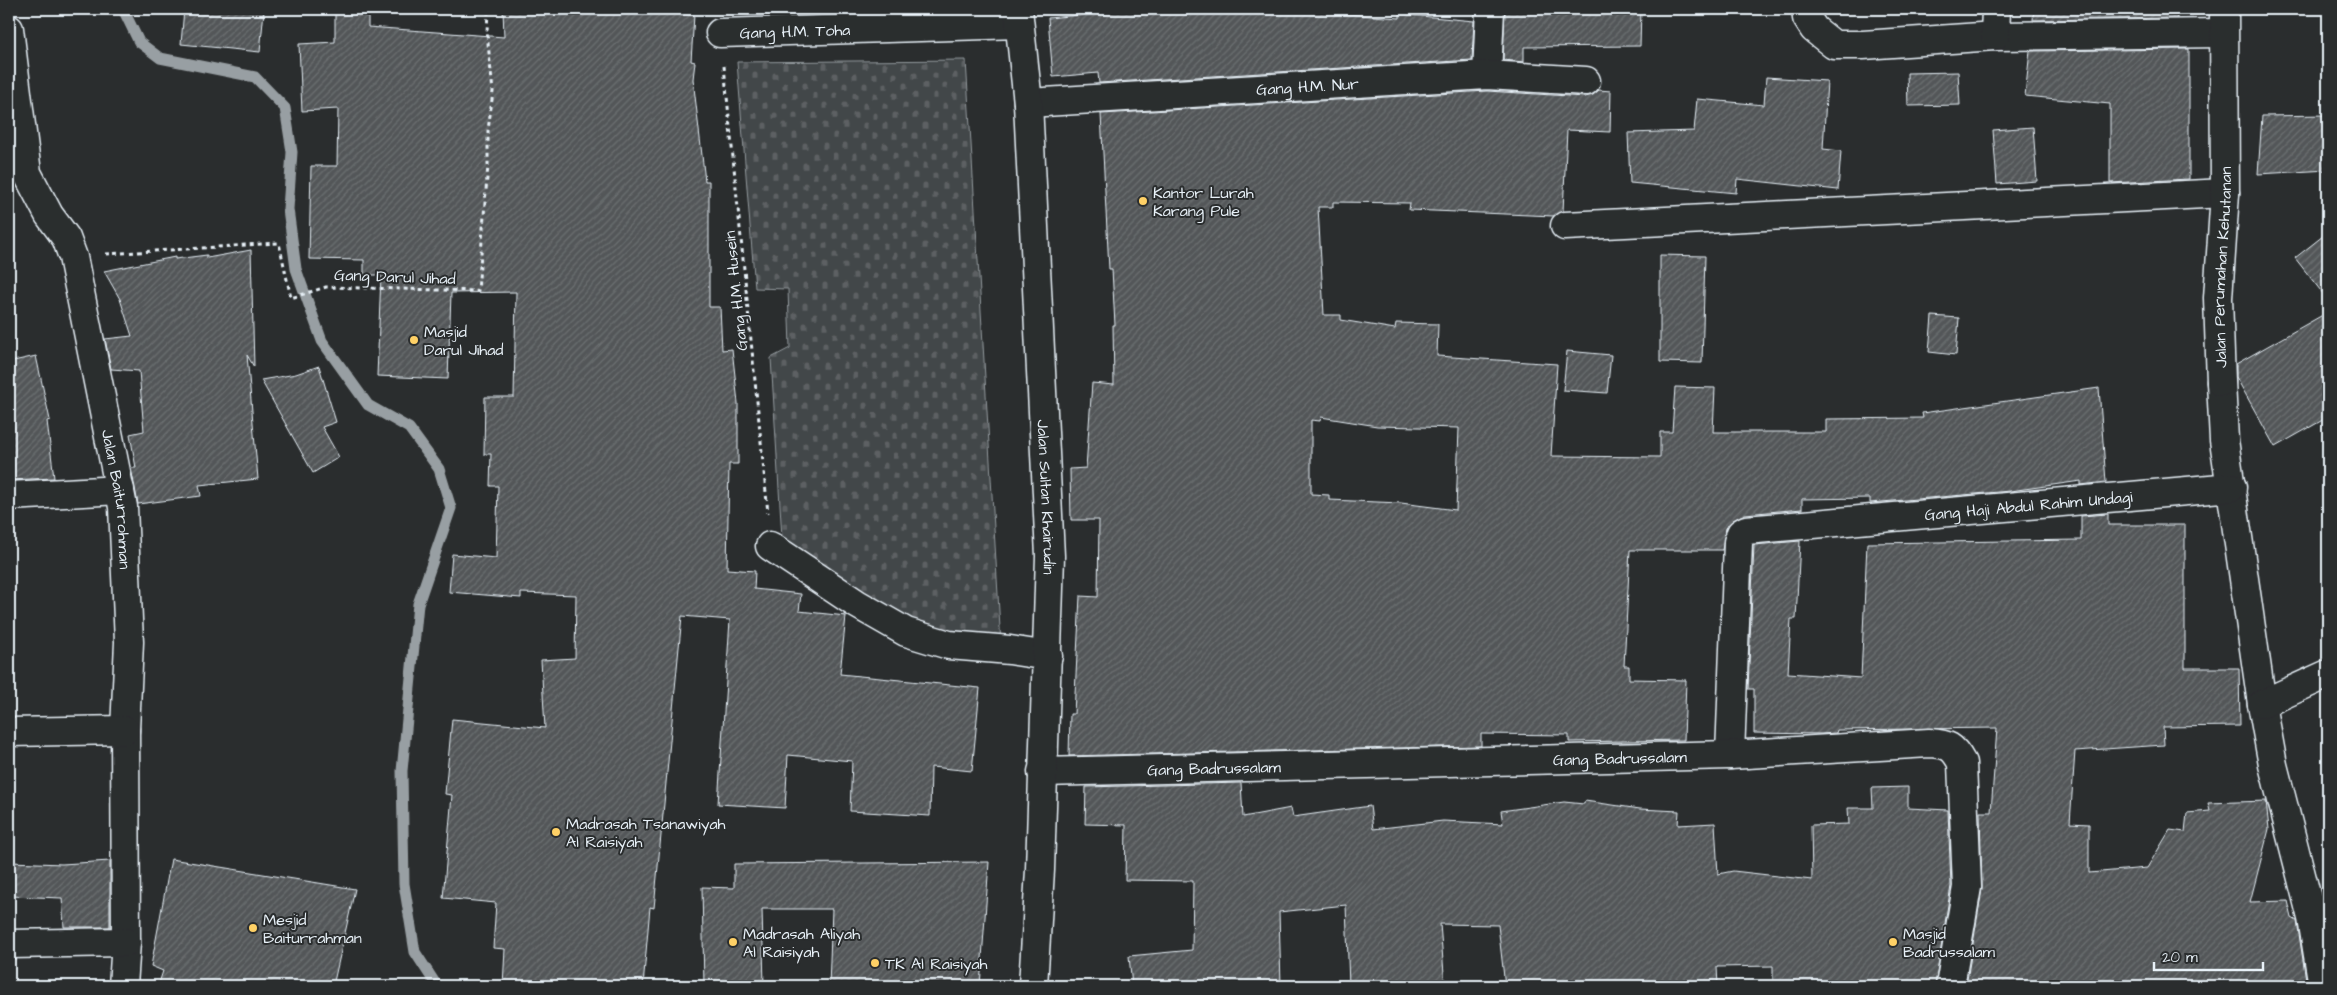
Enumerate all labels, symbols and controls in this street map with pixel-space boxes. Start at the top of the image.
street label: Gang H.M. Toha [739,19,851,45]
street label: Gang H.M. Nur [1256,73,1360,101]
street label: Jalan Perumahan Kehutanan [2208,166,2237,368]
place label: Kantor Lurah Karang Pule [1153,182,1254,223]
marker: Kantor Lurah Karang Pule [1137,195,1149,207]
street label: Gang H.M. Husein [719,230,754,352]
street label: Gang Darul Jihad [334,264,456,291]
place label: Masjid Darul Jihad [424,321,504,361]
marker: Masjid Darul Jihad [408,334,420,346]
street label: Jalan Sultan Khairudin [1031,419,1060,575]
street label: Jalan Baiturrohman [96,428,136,570]
street label: Gang Haji Abdul Rahim Undagi [1924,486,2134,526]
street label: Gang Badrussalam [1553,746,1688,772]
street label: Gang Badrussalam [1147,756,1282,782]
place label: Madrasah Tsanawiyah Al Raisiyah [566,813,726,854]
marker: Madrasah Tsanawiyah Al Raisiyah [550,826,562,838]
place label: Mesjid Baiturrahman [263,909,362,949]
marker: Mesjid Baiturrahman [247,922,259,934]
place label: Madrasah Aliyah Al Raisiyah [743,923,860,964]
place label: Masjid Badrussalam [1903,923,1996,963]
marker: Madrasah Aliyah Al Raisiyah [727,936,739,948]
marker: Masjid Badrussalam [1887,936,1899,948]
scale bar [2154,940,2263,972]
text: 20 m [2162,947,2198,968]
place label: TK Al Raisiyah [885,953,988,976]
marker: TK Al Raisiyah [869,957,881,969]

